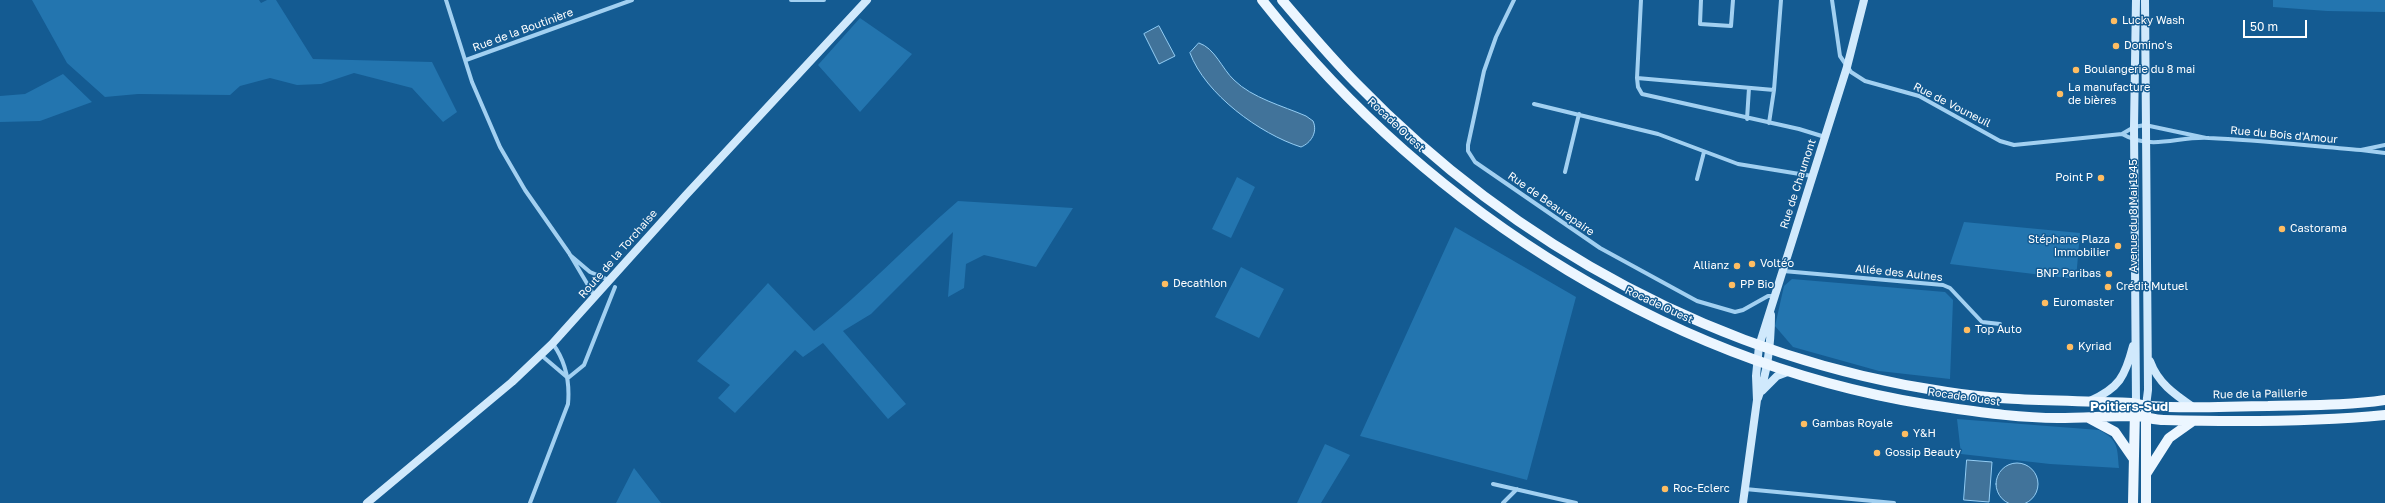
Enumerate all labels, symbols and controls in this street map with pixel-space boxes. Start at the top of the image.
street label: Rue de la Boutinière [471,6,575,54]
scale bar [2245,12,2309,38]
place label: Lucky Wash [2122,14,2185,28]
marker: Lucky Wash [2109,16,2119,26]
text: 50 m [2250,19,2278,34]
place label: Domino's [2124,39,2172,53]
marker: Domino's [2111,41,2121,51]
place label: Boulangerie du 8 mai [2084,63,2195,77]
marker: Boulangerie du 8 mai [2071,65,2081,75]
street label: Rue de Vouneuil [1911,80,1993,130]
place label: La manufacture de bières [2068,81,2150,107]
marker: La manufacture de bières [2055,89,2065,99]
street label: Rocade Ouest [1365,95,1427,155]
street label: Rue du Bois d'Amour [2230,124,2338,146]
street label: Rue de Chaumont [1777,138,1819,230]
street label: Avenue du 8 Mai 1945 [2127,159,2141,273]
street label: Rue de Beaurepaire [1505,169,1597,239]
place label: Point P [2055,171,2093,185]
marker: Point P [2096,173,2106,183]
street label: Route de la Torchaise [576,207,660,301]
place label: Castorama [2290,222,2347,236]
marker: Castorama [2277,224,2287,234]
place label: Stéphane Plaza Immobilier [2028,233,2110,259]
marker: Stéphane Plaza Immobilier [2113,241,2123,251]
place label: Voltéo [1760,257,1794,271]
place label: Allianz [1693,259,1729,273]
marker: Voltéo [1747,259,1757,269]
marker: Allianz [1732,261,1742,271]
street label: Allée des Aulnes [1855,262,1943,284]
place label: BNP Paribas [2036,267,2101,281]
marker: BNP Paribas [2104,269,2114,279]
place label: Decathlon [1173,277,1227,291]
place label: PP Bio [1740,278,1774,292]
marker: Decathlon [1160,279,1170,289]
marker: PP Bio [1727,280,1737,290]
place label: Crédit Mutuel [2116,280,2188,294]
marker: Crédit Mutuel [2103,282,2113,292]
street label: Rocade Ouest [1623,283,1695,327]
place label: Euromaster [2053,296,2114,310]
marker: Euromaster [2040,298,2050,308]
place label: Top Auto [1975,323,2022,337]
marker: Top Auto [1962,325,1972,335]
place label: Kyriad [2078,340,2112,354]
marker: Kyriad [2065,342,2075,352]
street label: Rocade Ouest [1927,385,2001,409]
street label: Rue de la Paillerie [2213,387,2307,401]
district label: Poitiers-Sud [2090,399,2168,415]
place label: Gambas Royale [1812,417,1893,431]
marker: Gambas Royale [1799,419,1809,429]
place label: Y&H [1913,427,1936,441]
marker: Y&H [1900,429,1910,439]
place label: Gossip Beauty [1885,446,1961,460]
marker: Gossip Beauty [1872,448,1882,458]
place label: Roc-Eclerc [1673,482,1730,496]
marker: Roc-Eclerc [1660,484,1670,494]

